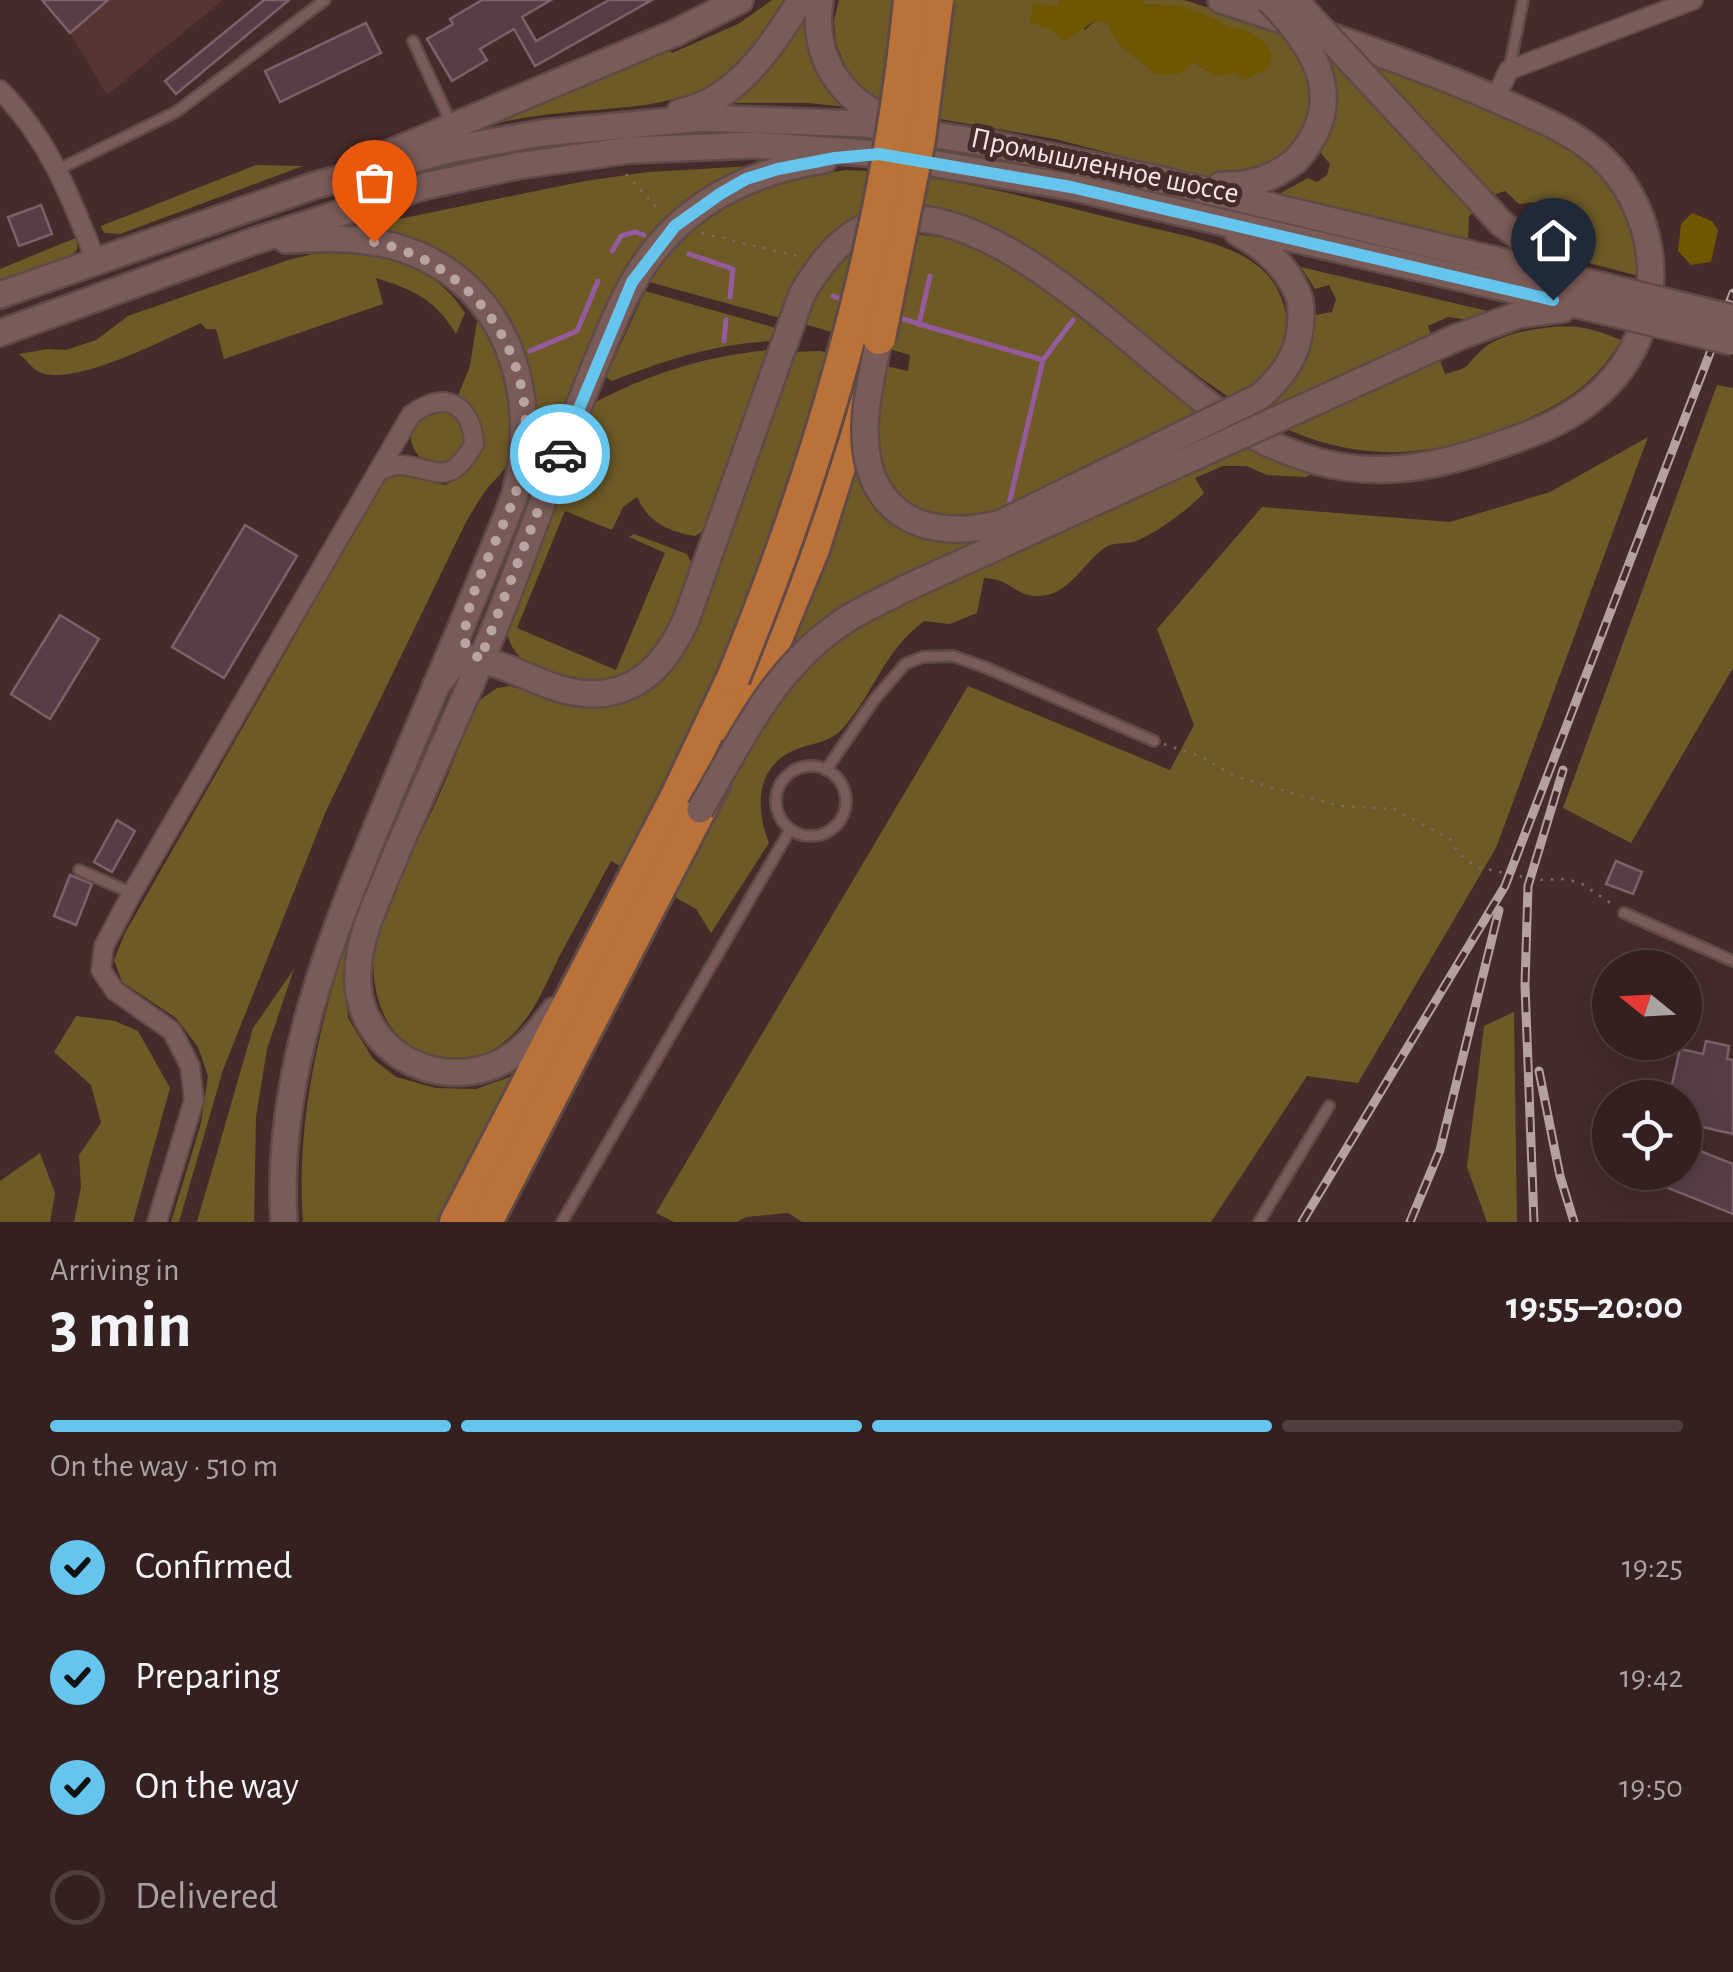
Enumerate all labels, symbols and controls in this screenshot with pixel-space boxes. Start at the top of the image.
street label: Промышленное шоссе [968,123,1242,209]
pin [332,140,417,243]
icon: bag [347,155,402,210]
pin [1511,198,1596,301]
icon: home [1526,213,1581,268]
courier [510,404,610,504]
icon: car [533,427,588,482]
north arrow [1592,950,1702,1060]
map controls [1592,950,1702,1190]
button: locate [1592,1080,1702,1190]
text: Arriving in [50,1254,179,1286]
text: 19:55–20:00 [1506,1288,1683,1326]
text: 3 min [50,1294,192,1359]
text: On the way · 510 m [50,1450,278,1482]
icon: check [50,1540,105,1595]
text: Confirmed [135,1548,292,1586]
text: 19:25 [1622,1551,1683,1583]
icon: check [50,1650,105,1705]
text: Preparing [135,1658,280,1696]
text: 19:42 [1620,1661,1683,1693]
icon: check [50,1760,105,1815]
text: On the way [135,1768,299,1806]
text: 19:50 [1619,1771,1683,1803]
text: Delivered [135,1878,278,1916]

